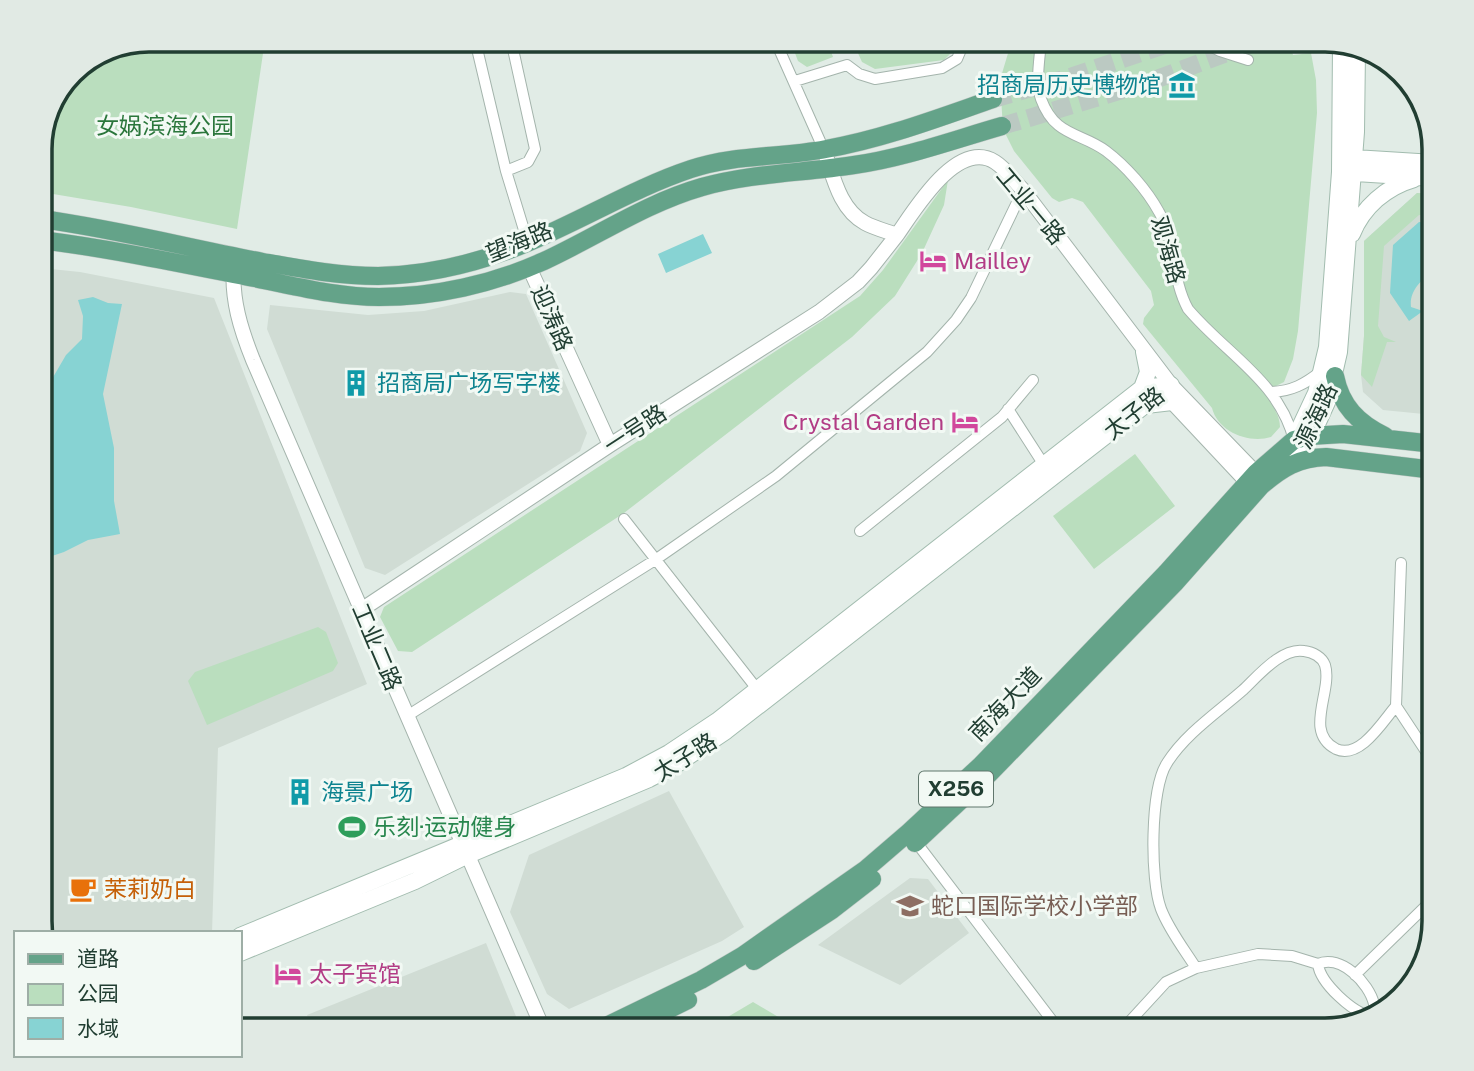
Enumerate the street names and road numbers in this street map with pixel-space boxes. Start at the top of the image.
street label: 工业一路 [991,162,1071,250]
street label: 观海路 [1146,213,1191,287]
street label: 望海路 [482,216,556,267]
street label: 迎涛路 [526,281,579,355]
street label: 源海路 [1289,379,1342,453]
street label: 太子路 [1098,381,1169,444]
street label: 一号路 [598,398,671,459]
street label: 工业二路 [347,599,408,694]
street label: 南海大道 [963,661,1046,746]
street label: 太子路 [648,727,721,786]
road number: X256 [919,772,993,806]

